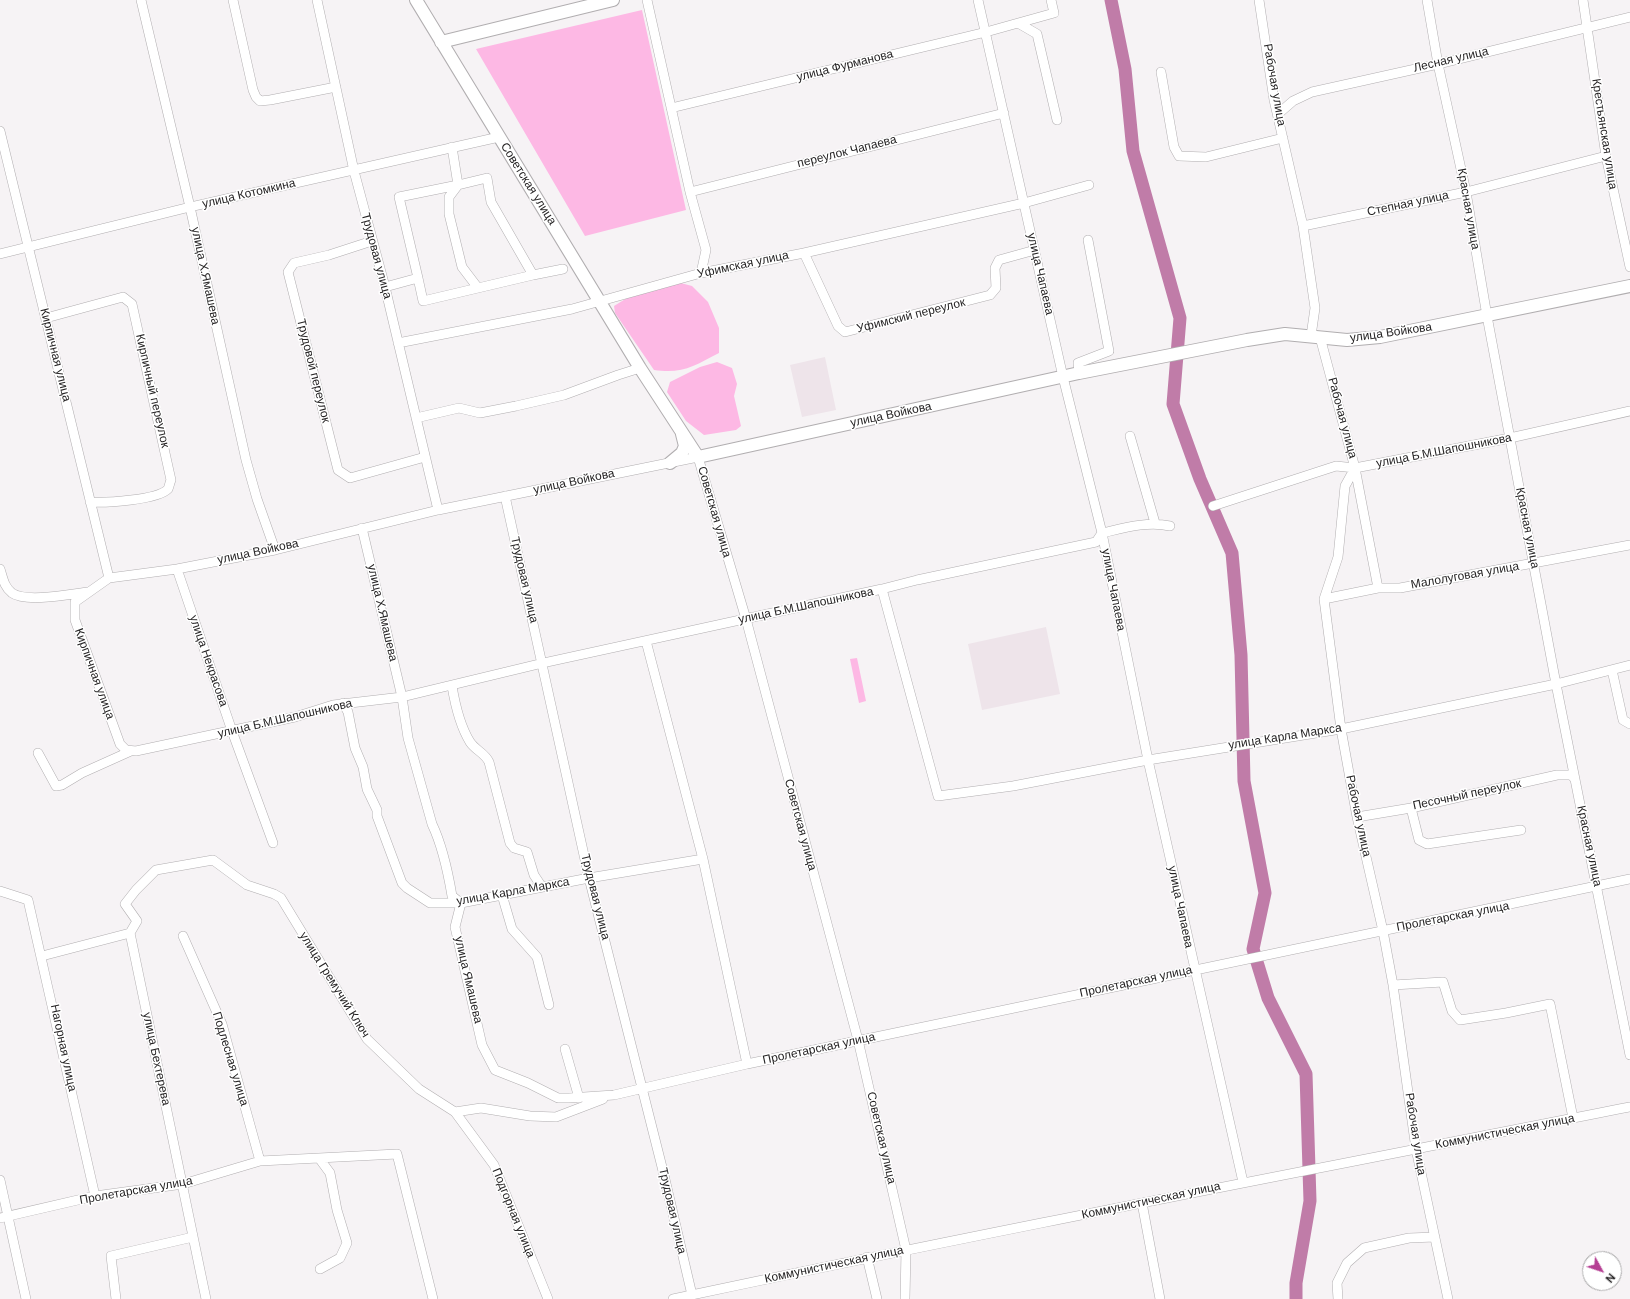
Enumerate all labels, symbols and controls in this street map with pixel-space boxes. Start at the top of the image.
street label: Рабочая улица [1260,43,1288,127]
street label: Лесная улица [1412,44,1490,76]
street label: улица Фурманова [795,47,895,85]
street label: Крестьянская улица [1588,78,1620,190]
street label: переулок Чапаева [796,133,898,171]
street label: Советская улица [497,140,559,228]
street label: Красная улица [1454,167,1482,251]
street label: улица Котомкина [201,176,297,212]
street label: Степная улица [1366,188,1450,220]
street label: Трудовая улица [358,212,394,300]
street label: улица Х.Ямашева [188,226,222,326]
street label: улица Чапаева [1024,232,1056,316]
street label: Уфимская улица [696,248,790,282]
street label: Уфимский переулок [855,296,967,336]
street label: Кирпичная улица [36,307,74,403]
street label: Трудовой переулок [293,318,333,424]
street label: улица Войкова [1349,320,1433,346]
street label: Кирпичный переулок [132,333,172,449]
street label: Рабочая улица [1324,376,1360,460]
street label: улица Войкова [849,399,933,431]
street label: улица Б.М.Шапошникова [1375,431,1513,471]
street label: Советская улица [694,465,734,559]
street label: улица Войкова [532,466,616,498]
street label: Красная улица [1512,486,1542,570]
street label: Трудовая улица [507,535,541,625]
street label: улица Войкова [216,536,300,568]
street label: улица Чапаева [1098,548,1128,632]
street label: Малолуговая улица [1410,559,1520,593]
street label: улица Х.Ямашева [364,563,400,663]
street label: улица Б.М.Шапошникова [737,585,875,627]
street label: улица Некрасова [186,613,230,709]
street label: Кирпичная улица [71,627,117,721]
street label: улица Б.М.Шапошникова [216,697,354,741]
street label: улица Карла Маркса [1227,721,1343,753]
street label: Рабочая улица [1342,774,1374,858]
street label: Песочный переулок [1411,776,1523,814]
street label: Советская улица [781,778,819,872]
street label: Красная улица [1573,804,1605,888]
street label: Трудовая улица [577,853,613,941]
street label: улица Чапаева [1164,865,1196,949]
street label: улица Карла Маркса [455,875,571,909]
street label: Пролетарская улица [1395,899,1511,935]
street label: улица Гремучий Ключ [296,930,372,1040]
street label: улица Ямашева [451,935,485,1025]
street label: Пролетарская улица [1078,963,1194,1001]
street label: Нагорная улица [47,1003,79,1093]
street label: Подлесная улица [209,1010,251,1108]
street label: улица Бехтерева [139,1011,173,1107]
street label: Пролетарская улица [761,1030,877,1068]
street label: Советская улица [863,1091,899,1185]
street label: Рабочая улица [1401,1092,1429,1176]
street label: Коммунистическая улица [1434,1111,1576,1153]
street label: Подгорная улица [488,1166,538,1260]
street label: Трудовая улица [655,1166,689,1256]
street label: Пролетарская улица [78,1174,194,1208]
street label: Коммунистическая улица [1080,1179,1222,1223]
street label: Коммунистическая улица [763,1243,905,1287]
north arrow [1582,1251,1622,1291]
text: N [1602,1270,1618,1286]

